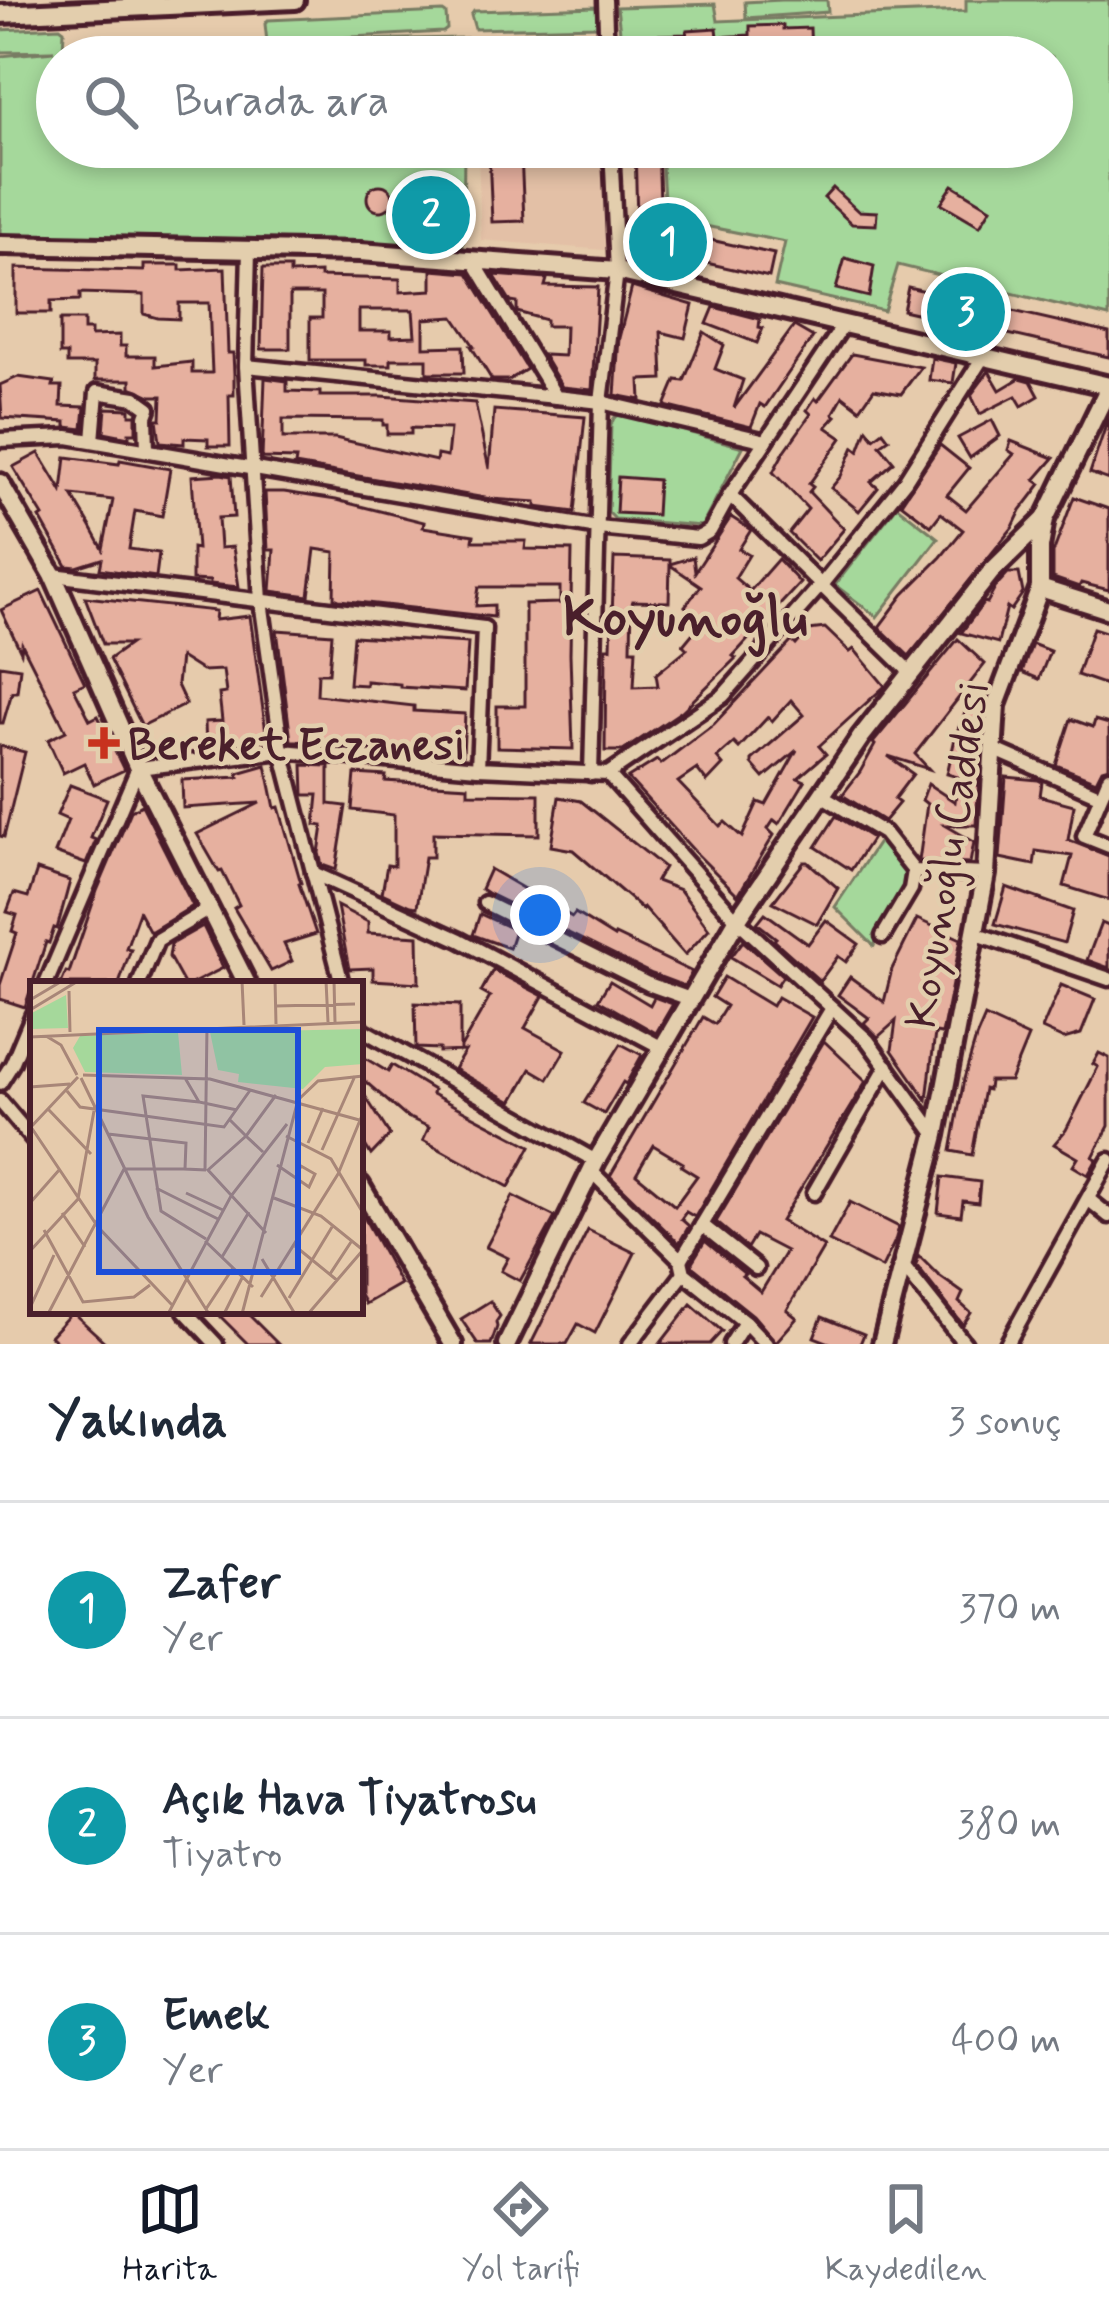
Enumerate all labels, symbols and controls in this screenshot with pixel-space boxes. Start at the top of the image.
search box [36,36,1073,168]
icon: search [78,69,144,135]
text: Burada ara [174,73,389,132]
pin: 2 [392,170,470,260]
pin: 1 [629,197,707,287]
pin: 3 [927,267,1005,357]
district label: Koyunoğlu [563,582,807,657]
street label: Koyunoğlu Caddesi [893,676,1006,1033]
place label: Bereket Eczanesi [128,717,466,776]
marker: Bereket Eczanesi [91,730,117,756]
your location [510,885,570,945]
inset map [30,981,363,1314]
text: Yakında [48,1389,228,1455]
text: 3 sonuç [948,1397,1061,1448]
text: Zafer [162,1555,280,1614]
text: 1 [78,1584,96,1635]
text: 370 m [959,1584,1061,1635]
text: Yer [162,1614,223,1665]
text: Açık Hava Tiyatrosu [162,1771,536,1830]
text: 2 [77,1800,97,1851]
text: 380 m [957,1800,1061,1851]
text: Tiyatro [162,1830,282,1881]
text: Emek [162,1987,270,2046]
text: 3 [78,2016,96,2067]
text: 400 m [951,2016,1061,2067]
text: Yer [162,2046,223,2097]
tab: Harita [122,2176,217,2292]
tab: Yol tarifi [462,2176,580,2292]
tab: Kaydedilen [825,2176,987,2292]

